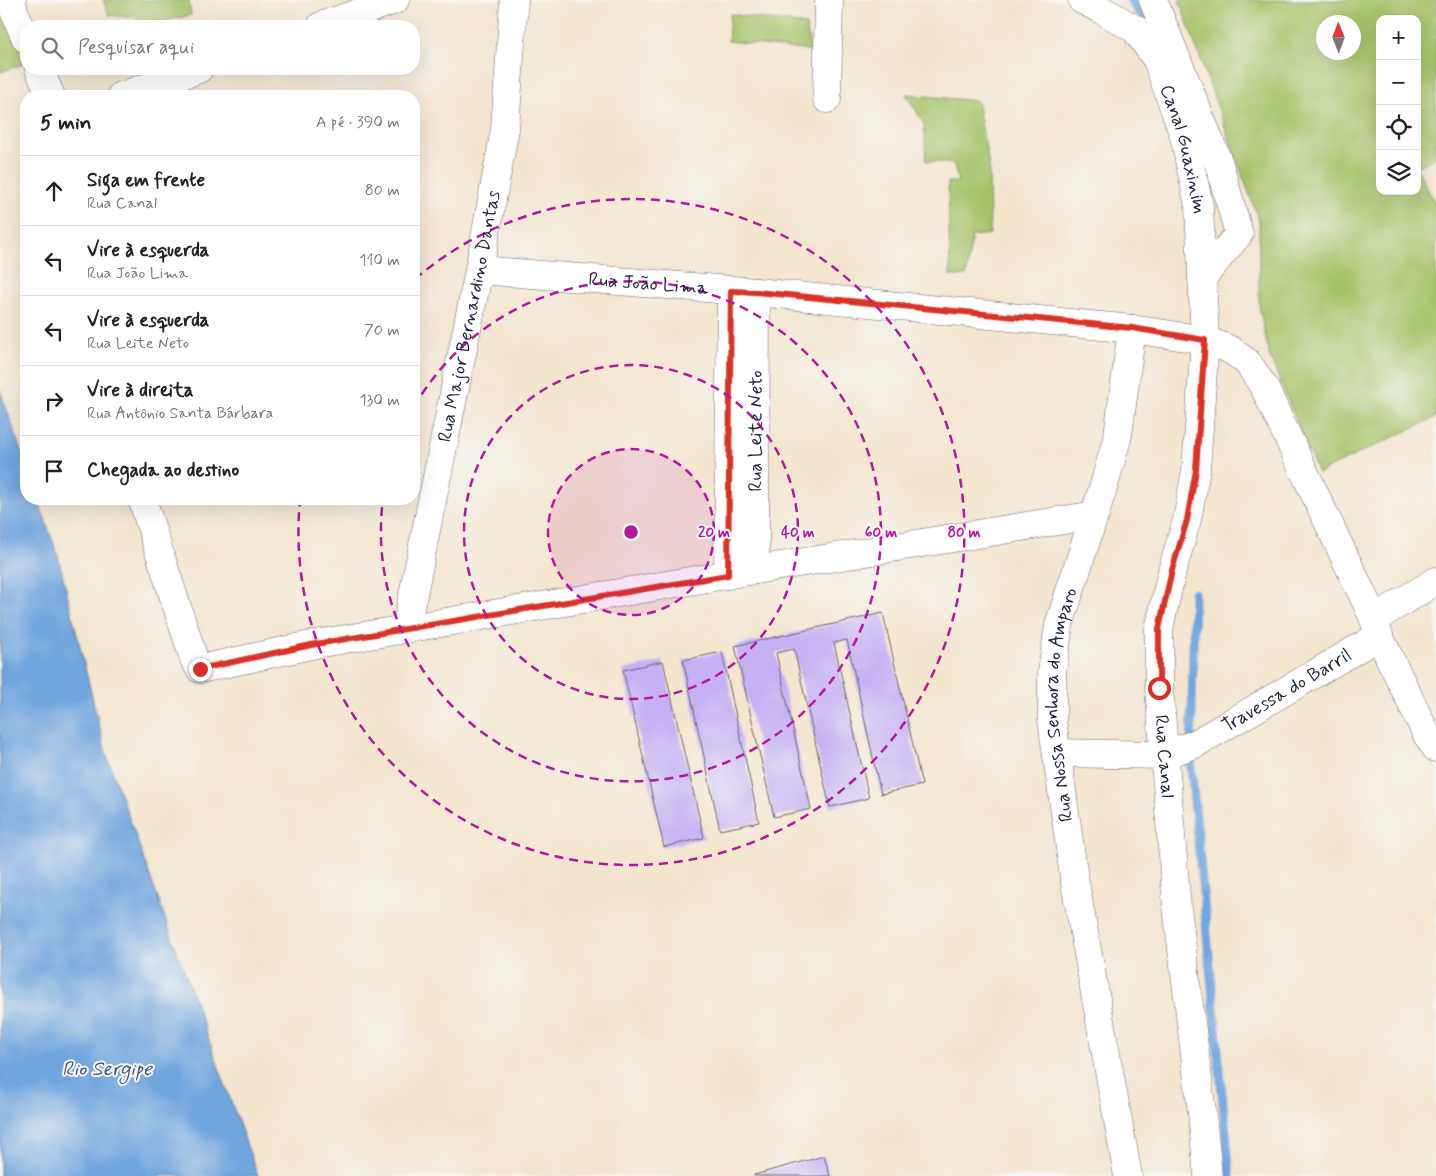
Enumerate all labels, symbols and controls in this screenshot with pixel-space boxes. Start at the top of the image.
north arrow [1316,15,1361,60]
map controls [1376,15,1421,195]
button: + [1376,15,1421,60]
search box [20,20,420,75]
icon: search [38,34,66,62]
text: Pesquisar aqui [78,35,194,60]
button: − [1376,60,1421,105]
street label: Canal Guaxinim [1154,81,1212,215]
button: locate [1376,105,1421,150]
text: 5 min [40,109,92,137]
text: A pé · 390 m [316,112,400,133]
button: layers [1376,150,1421,195]
text: Siga em frente [87,168,205,193]
icon: ahead [40,177,68,205]
text: 80 m [365,180,400,201]
street label: Rua Major Bernardino Dantas [432,188,506,444]
text: Rua Canal [87,193,157,214]
text: Vire à esquerda [87,238,209,263]
icon: left [40,247,68,275]
text: 110 m [359,250,400,271]
text: Rua João Lima [87,263,188,284]
street label: Rua João Lima [588,266,710,301]
text: Vire à esquerda [87,308,209,333]
icon: left [40,317,68,345]
text: 70 m [364,320,400,341]
text: Rua Leite Neto [87,333,189,354]
street label: Rua Leite Neto [743,370,768,492]
text: Vire à direita [87,378,193,403]
icon: right [40,387,68,415]
text: 130 m [359,390,400,411]
text: Rua Antônio Santa Bárbara [87,403,273,424]
icon: arrive [40,457,68,485]
text: Chegada ao destino [87,458,239,483]
centre of rings [622,523,640,541]
text: 20 m [698,523,730,543]
text: 40 m [781,523,815,543]
text: 60 m [865,523,897,543]
text: 80 m [947,523,981,543]
street label: Rua Nossa Senhora do Amparo [1040,584,1083,824]
street label: Travessa do Barril [1217,642,1356,738]
route end [189,658,212,681]
route start [1148,677,1171,700]
street label: Rua Canal [1149,714,1180,799]
water label: Rio Sergipe [62,1056,153,1085]

